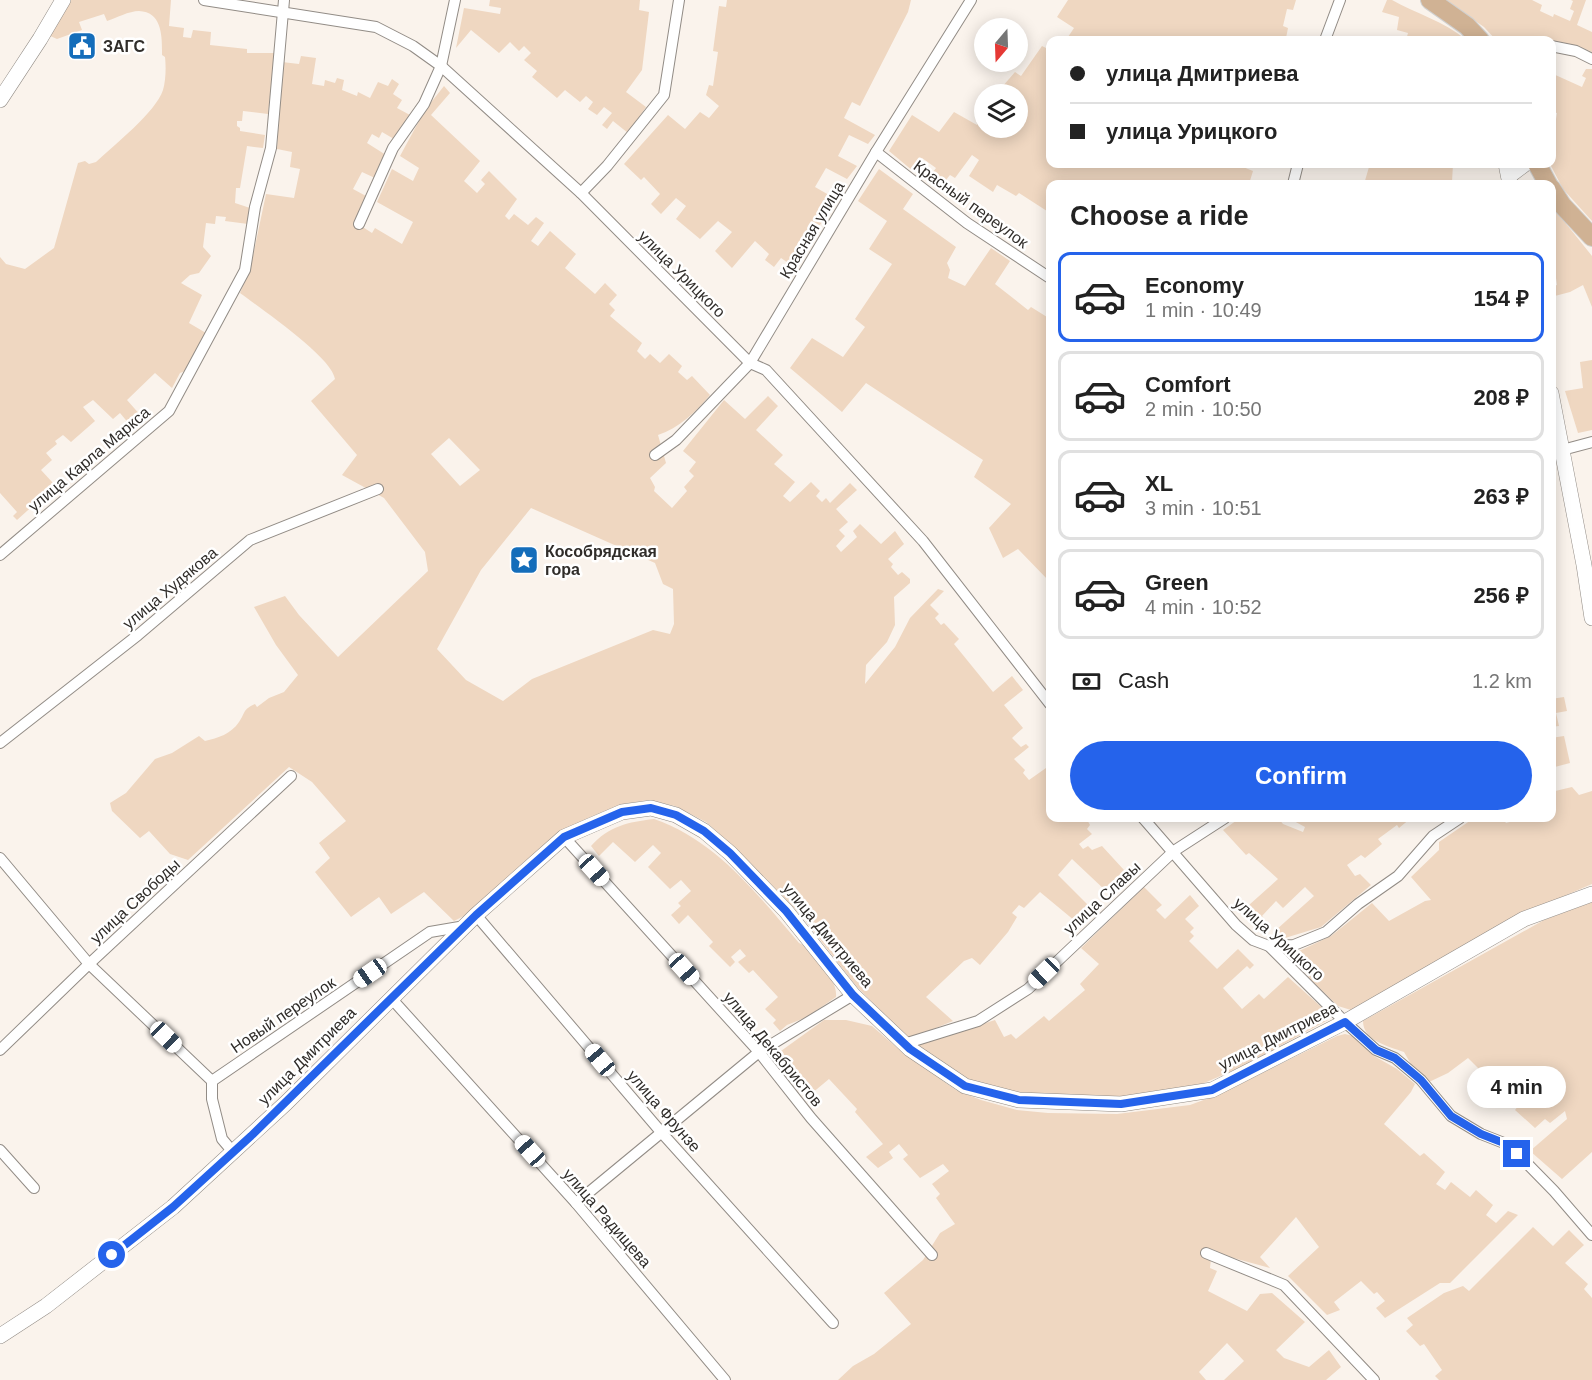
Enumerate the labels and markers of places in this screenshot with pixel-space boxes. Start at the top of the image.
public building icon: ЗАГС [66,30,98,62]
place label: ЗАГС [103,38,145,55]
place label: Кособрядская гора [545,543,657,578]
place icon: Кособрядская гора [508,544,540,576]

